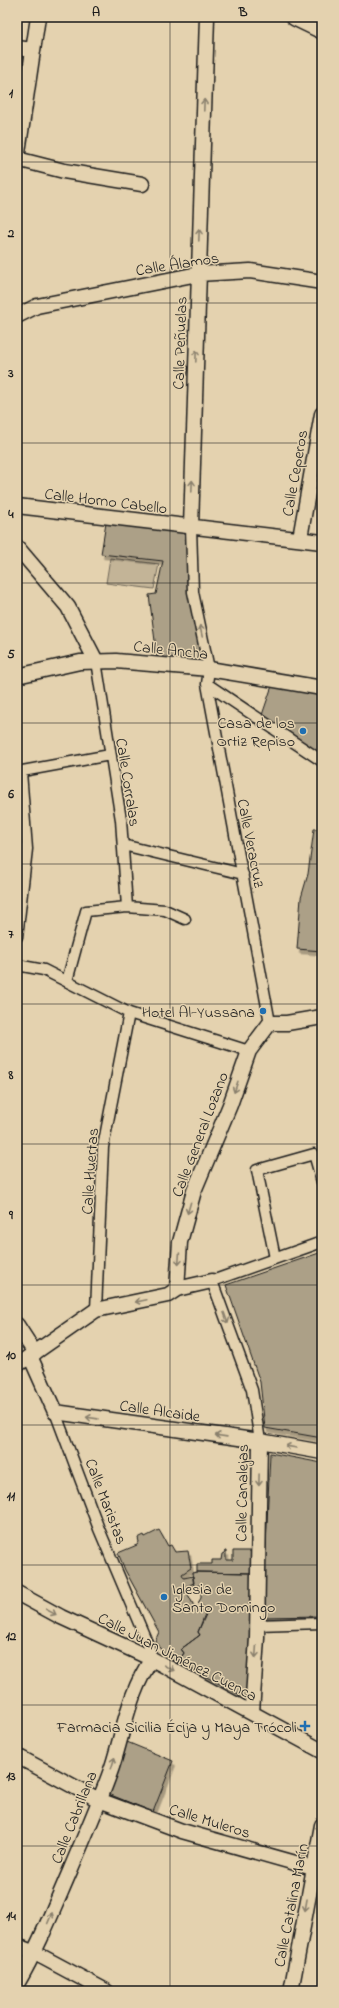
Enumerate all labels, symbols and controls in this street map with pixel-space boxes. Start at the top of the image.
text: A [92,3,100,22]
text: B [238,3,248,22]
text: 1 [9,84,14,103]
one-way arrow [200,99,207,112]
text: 2 [7,224,15,243]
one-way arrow [195,229,203,242]
street label: Calle Álamos [134,247,221,283]
street label: Calle Peñuelas [167,296,195,390]
one-way arrow [192,350,199,363]
text: 3 [7,364,14,383]
street label: Calle Ceperos [277,428,315,518]
one-way arrow [188,480,196,493]
street label: Calle Horno Cabello [43,483,169,521]
text: 4 [7,505,14,524]
one-way arrow [196,625,204,638]
street label: Calle Ancha [132,635,209,667]
text: 5 [7,645,15,664]
place label: Casa de los Ortiz Repiso [217,712,295,754]
marker: Casa de los Ortiz Repiso [298,726,308,736]
street label: Calle Corralas [108,736,146,828]
text: 6 [7,785,14,804]
street label: Calle Veracruz [230,797,270,890]
text: 7 [8,925,14,944]
place label: Hotel Al-Yussana [142,1001,255,1025]
marker: Hotel Al-Yussana [258,1006,268,1016]
text: 8 [8,1066,14,1085]
street label: Calle General Lozano [166,1069,236,1201]
one-way arrow [232,1081,240,1093]
street label: Calle Huertas [76,1127,106,1215]
one-way arrow [185,1202,192,1215]
text: 9 [8,1206,14,1225]
one-way arrow [175,1252,182,1265]
one-way arrow [135,1297,148,1305]
one-way arrow [222,1311,230,1323]
text: 10 [6,1346,16,1365]
street label: Calle Alcaide [118,1394,202,1430]
one-way arrow [86,1414,99,1422]
one-way arrow [215,1432,228,1440]
one-way arrow [285,1442,298,1450]
street label: Calle Canalejas [230,1444,256,1542]
street label: Calle Maristas [78,1455,133,1548]
one-way arrow [255,1473,263,1486]
text: 11 [7,1487,16,1506]
place label: Iglesia de Santo Domingo [172,1578,275,1620]
marker: Iglesia de Santo Domingo [159,1592,169,1602]
street label: Calle Juan Jiménez Cuenca [93,1607,261,1708]
one-way arrow [45,1609,57,1616]
text: 12 [6,1627,17,1646]
one-way arrow [252,1645,259,1658]
one-way arrow [162,1665,174,1672]
place label: Farmacia Sicilia Écija y Maya Trócoli [56,1716,297,1740]
marker: Farmacia Sicilia Écija y Maya Trócoli [300,1721,310,1731]
one-way arrow [110,1757,117,1770]
text: 13 [6,1767,16,1786]
street label: Calle Cabrillana [45,1768,104,1868]
street label: Calle Muleros [166,1798,253,1846]
street label: Calle Catalina Marín [268,1841,316,1969]
one-way arrow [302,1898,310,1911]
text: 14 [6,1907,16,1926]
one-way arrow [47,1912,54,1924]

